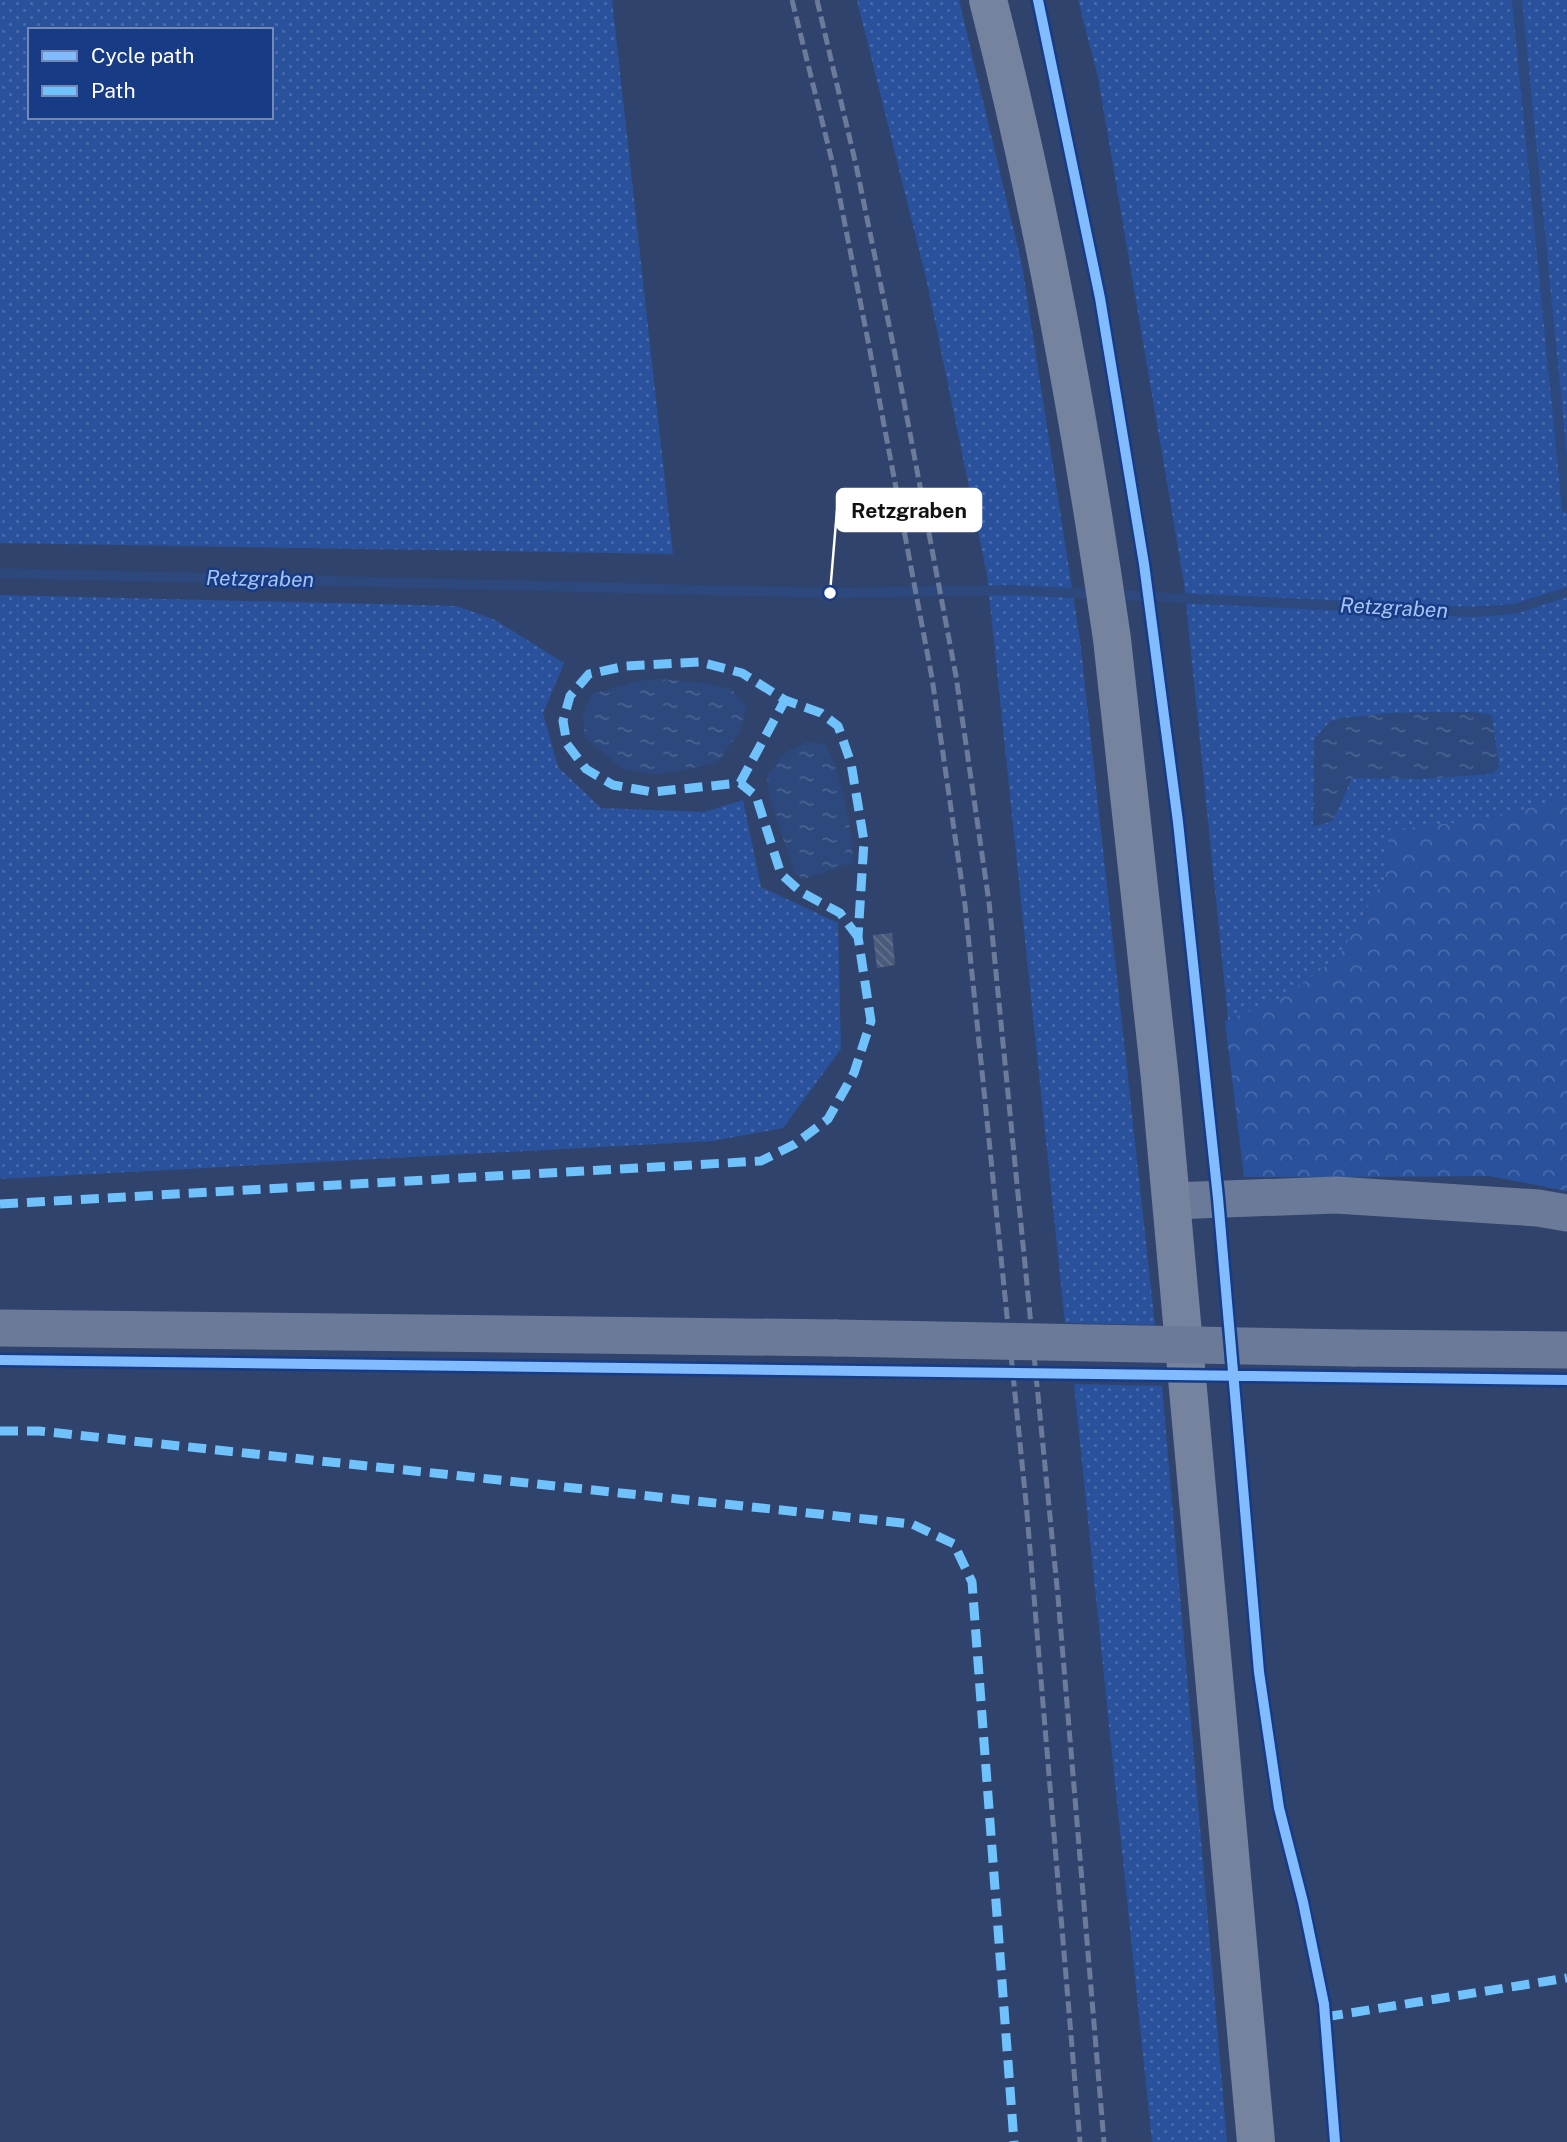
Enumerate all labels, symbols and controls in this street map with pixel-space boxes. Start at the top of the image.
legend [28,28,273,119]
text: Cycle path [91,43,194,68]
text: Path [91,78,136,103]
callout: Retzgraben [837,489,981,531]
text: Retzgraben [851,498,967,523]
water label: Retzgraben [206,565,314,592]
water label: Retzgraben [1339,592,1449,623]

